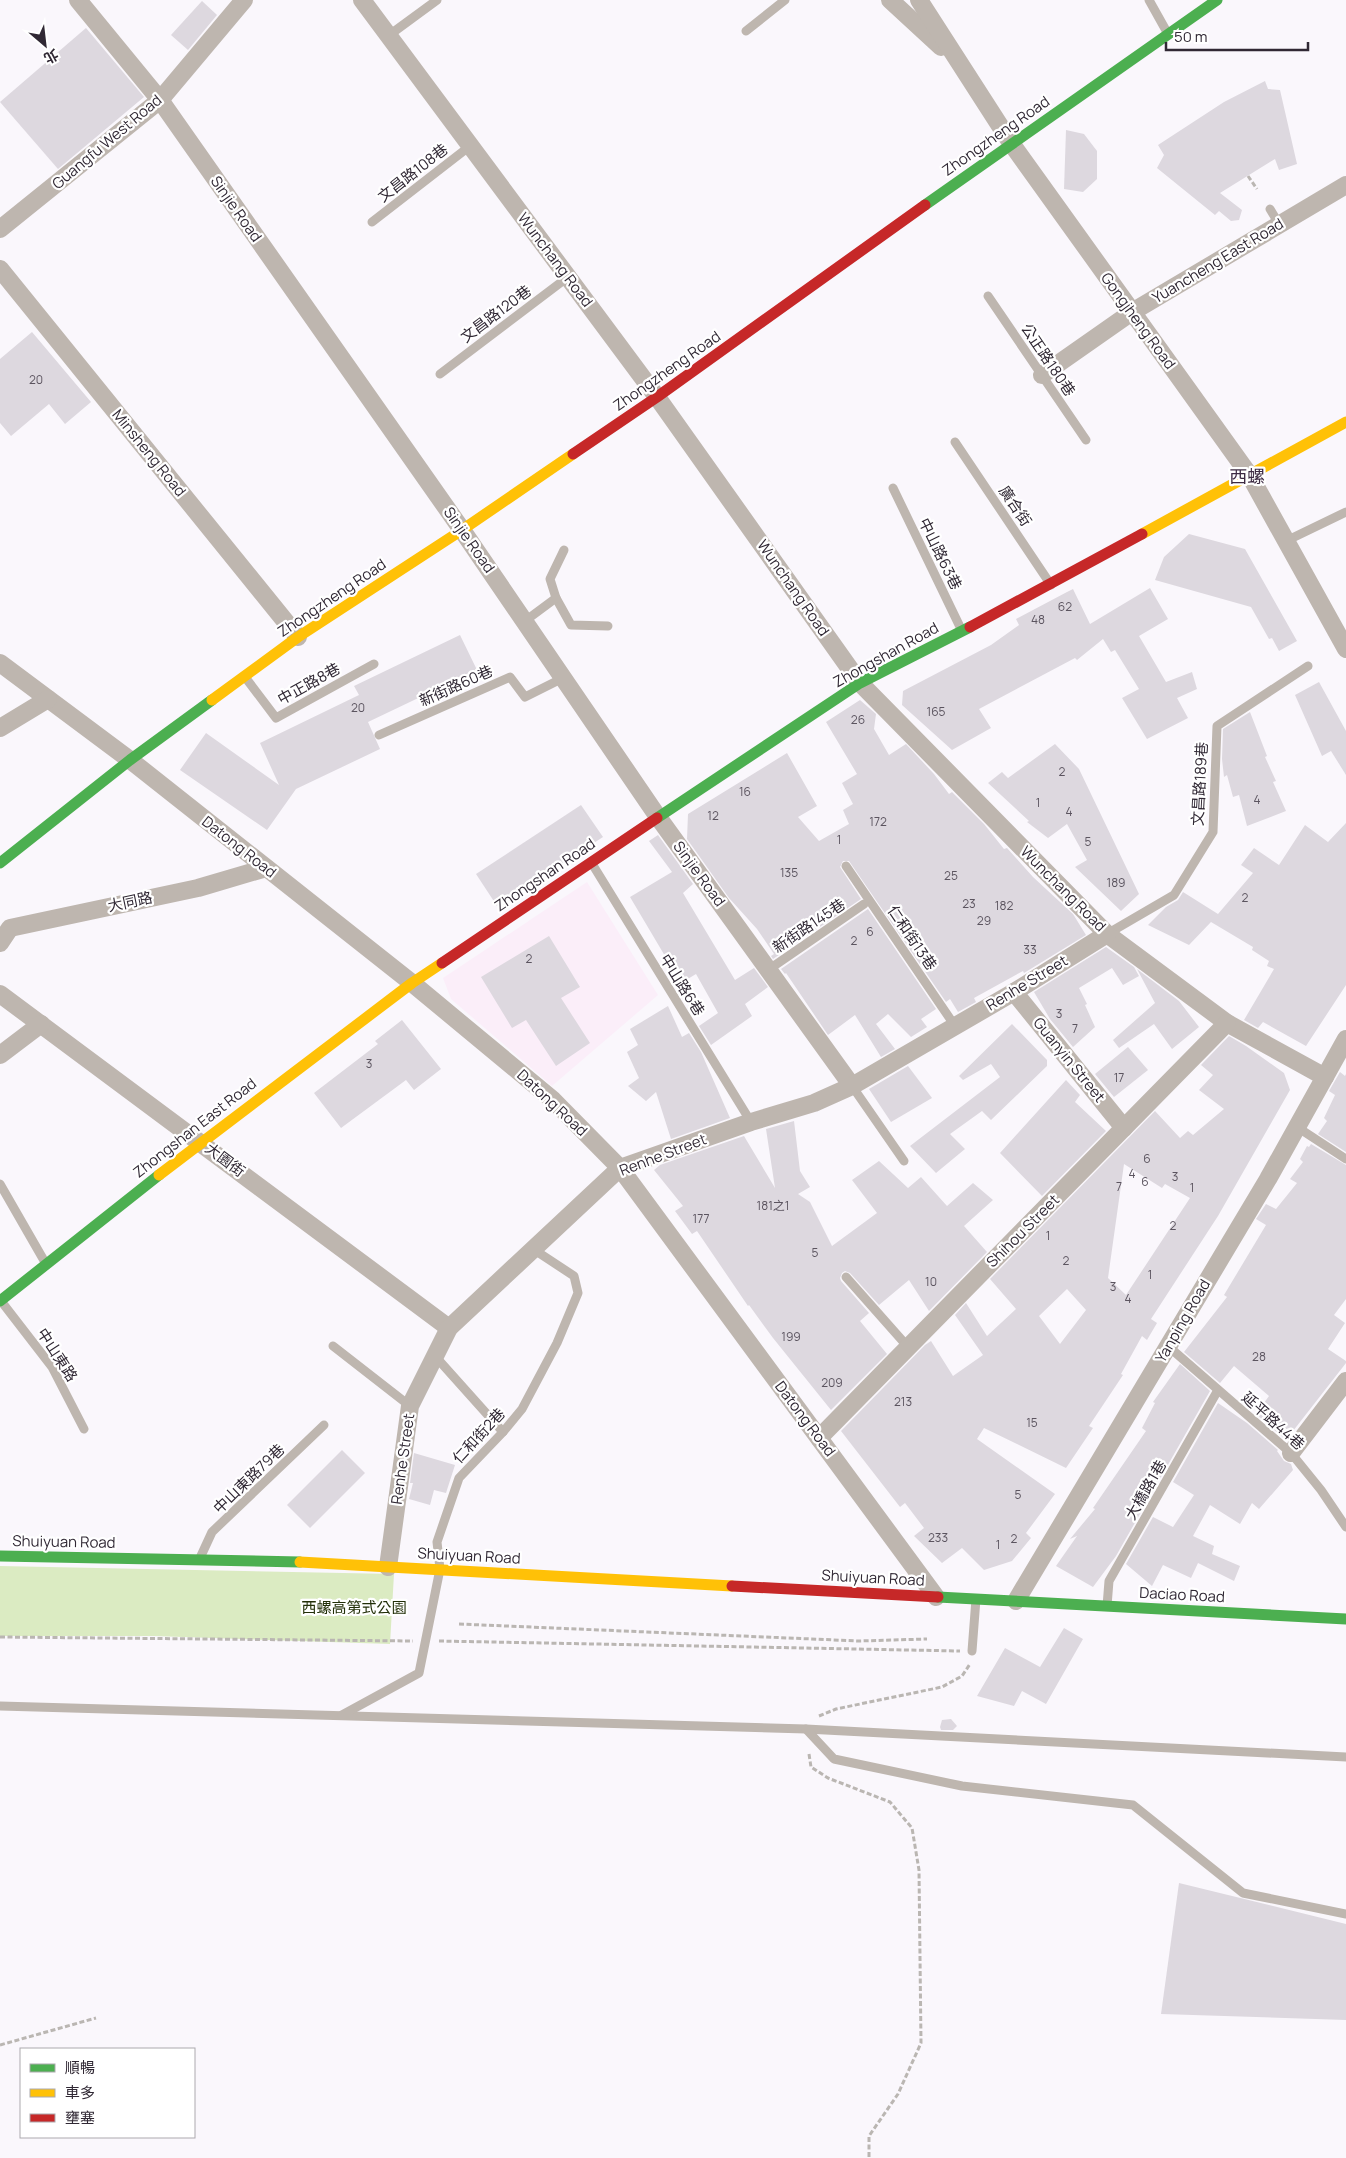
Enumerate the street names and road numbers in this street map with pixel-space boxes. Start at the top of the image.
street label: Guangfu West Road [47,89,166,194]
street label: Zhongzheng Road [938,91,1054,180]
street label: 文昌路108巷 [373,139,452,207]
street label: Sinjie Road [206,171,267,246]
street label: Wunchang Road [513,208,598,311]
street label: Yuancheng East Road [1148,213,1287,308]
street label: Gongjheng Road [1096,268,1181,373]
street label: 文昌路120巷 [456,280,535,347]
street label: 公正路180巷 [1016,319,1081,400]
street label: Zhongzheng Road [609,326,725,415]
street label: Minsheng Road [108,405,191,501]
street label: 廣合街 [994,481,1037,530]
street label: Sinjie Road [439,502,500,577]
street label: 中山路63巷 [914,514,967,593]
street label: Wunchang Road [752,535,834,640]
street label: Zhongzheng Road [273,554,390,642]
street label: Zhongshan Road [829,617,942,692]
street label: 中正路8巷 [274,658,344,709]
street label: 新街路60巷 [416,660,496,711]
street label: 文昌路189巷 [1187,742,1212,826]
street label: Datong Road [198,811,281,882]
street label: Zhongshan Road [490,833,599,916]
street label: Sinjie Road [669,837,730,911]
street label: Wunchang Road [1016,841,1111,936]
street label: 大同路 [106,887,154,916]
street label: 新街路145巷 [768,894,849,958]
street label: 仁和街13巷 [883,901,942,974]
street label: 中山路6巷 [655,950,710,1020]
street label: Renhe Street [982,950,1071,1015]
street label: Guanyin Street [1029,1013,1110,1107]
street label: Datong Road [513,1064,592,1141]
street label: Zhongshan East Road [129,1073,261,1182]
street label: Renhe Street [616,1128,709,1181]
street label: 大園街 [201,1138,250,1182]
street label: Shihou Street [981,1189,1064,1272]
street label: Yanping Road [1150,1275,1215,1366]
street label: 中山東路 [32,1324,83,1386]
street label: Datong Road [770,1377,841,1461]
street label: 延平路44巷 [1237,1387,1309,1454]
street label: 仁和街2巷 [448,1403,510,1468]
street label: Renhe Street [386,1412,419,1506]
street label: 中山東路79巷 [208,1439,289,1518]
street label: 大橋路1巷 [1120,1456,1171,1524]
street label: Shuiyuan Road [12,1530,116,1553]
street label: Shuiyuan Road [417,1542,521,1569]
street label: Shuiyuan Road [821,1564,925,1591]
street label: Daciao Road [1139,1582,1225,1607]

